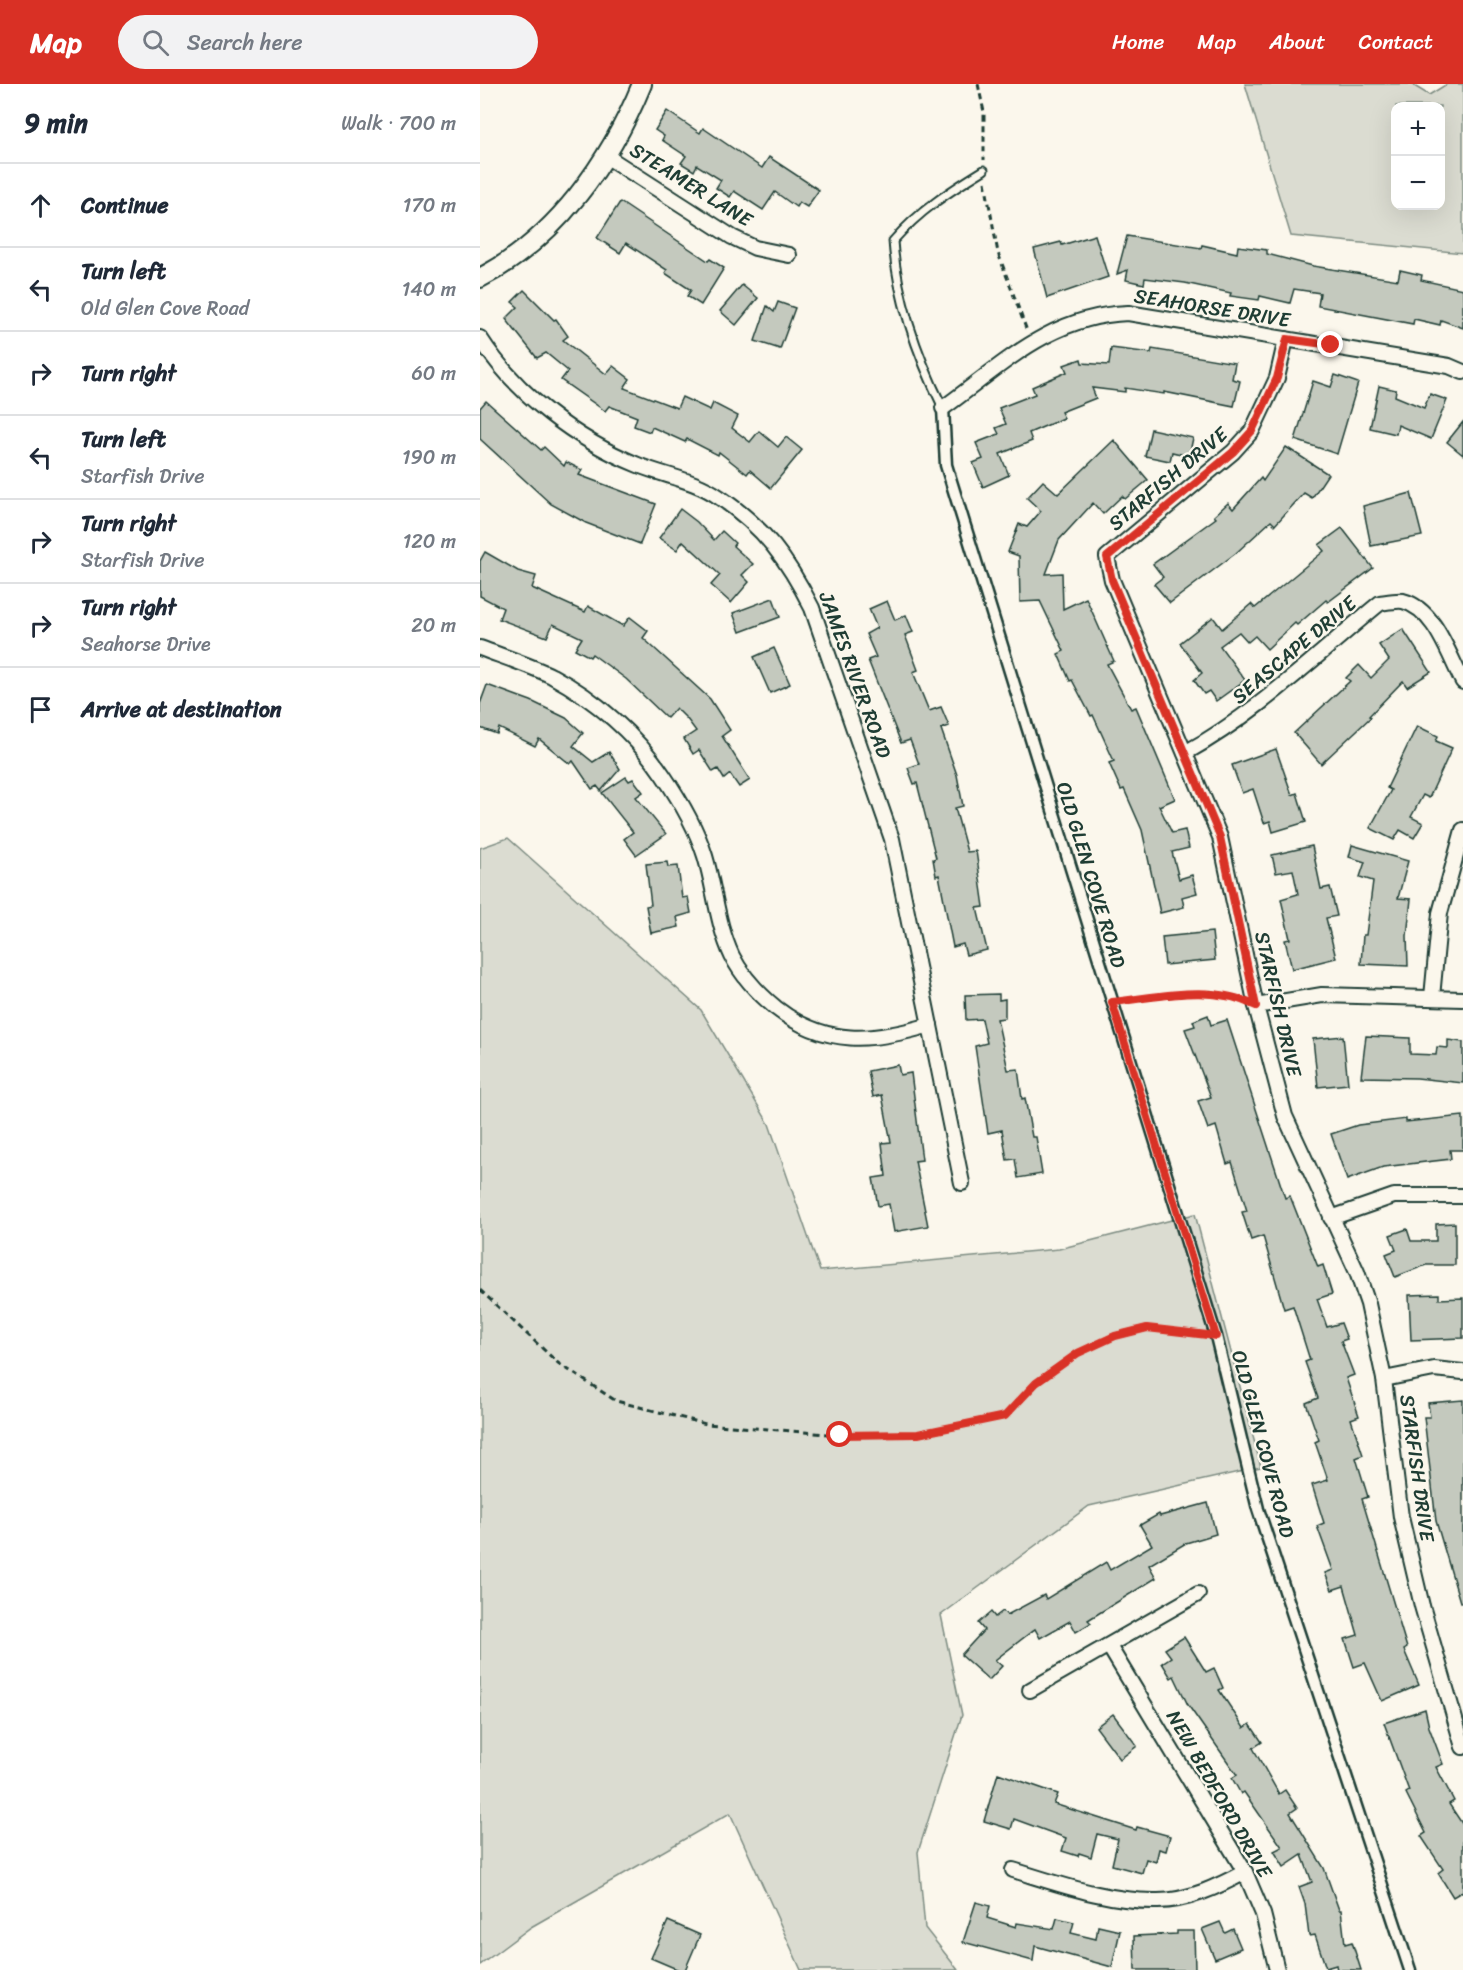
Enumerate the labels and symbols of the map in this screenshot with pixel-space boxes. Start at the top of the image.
street label: STEAMER LANE [623,133,761,238]
street label: SEAHORSE DRIVE [1131,278,1294,338]
route end [1317,331,1343,357]
street label: STARFISH DRIVE [1100,417,1237,540]
street label: JAMES RIVER ROAD [808,586,901,763]
street label: SEASCAPE DRIVE [1224,586,1366,713]
street label: OLD GLEN COVE ROAD [1046,778,1136,973]
street label: STARFISH DRIVE [1244,928,1312,1082]
street label: OLD GLEN COVE ROAD [1221,1346,1305,1542]
street label: STARFISH DRIVE [1389,1392,1445,1546]
route start [826,1421,852,1447]
street label: NEW BEDFORD DRIVE [1156,1703,1282,1886]

